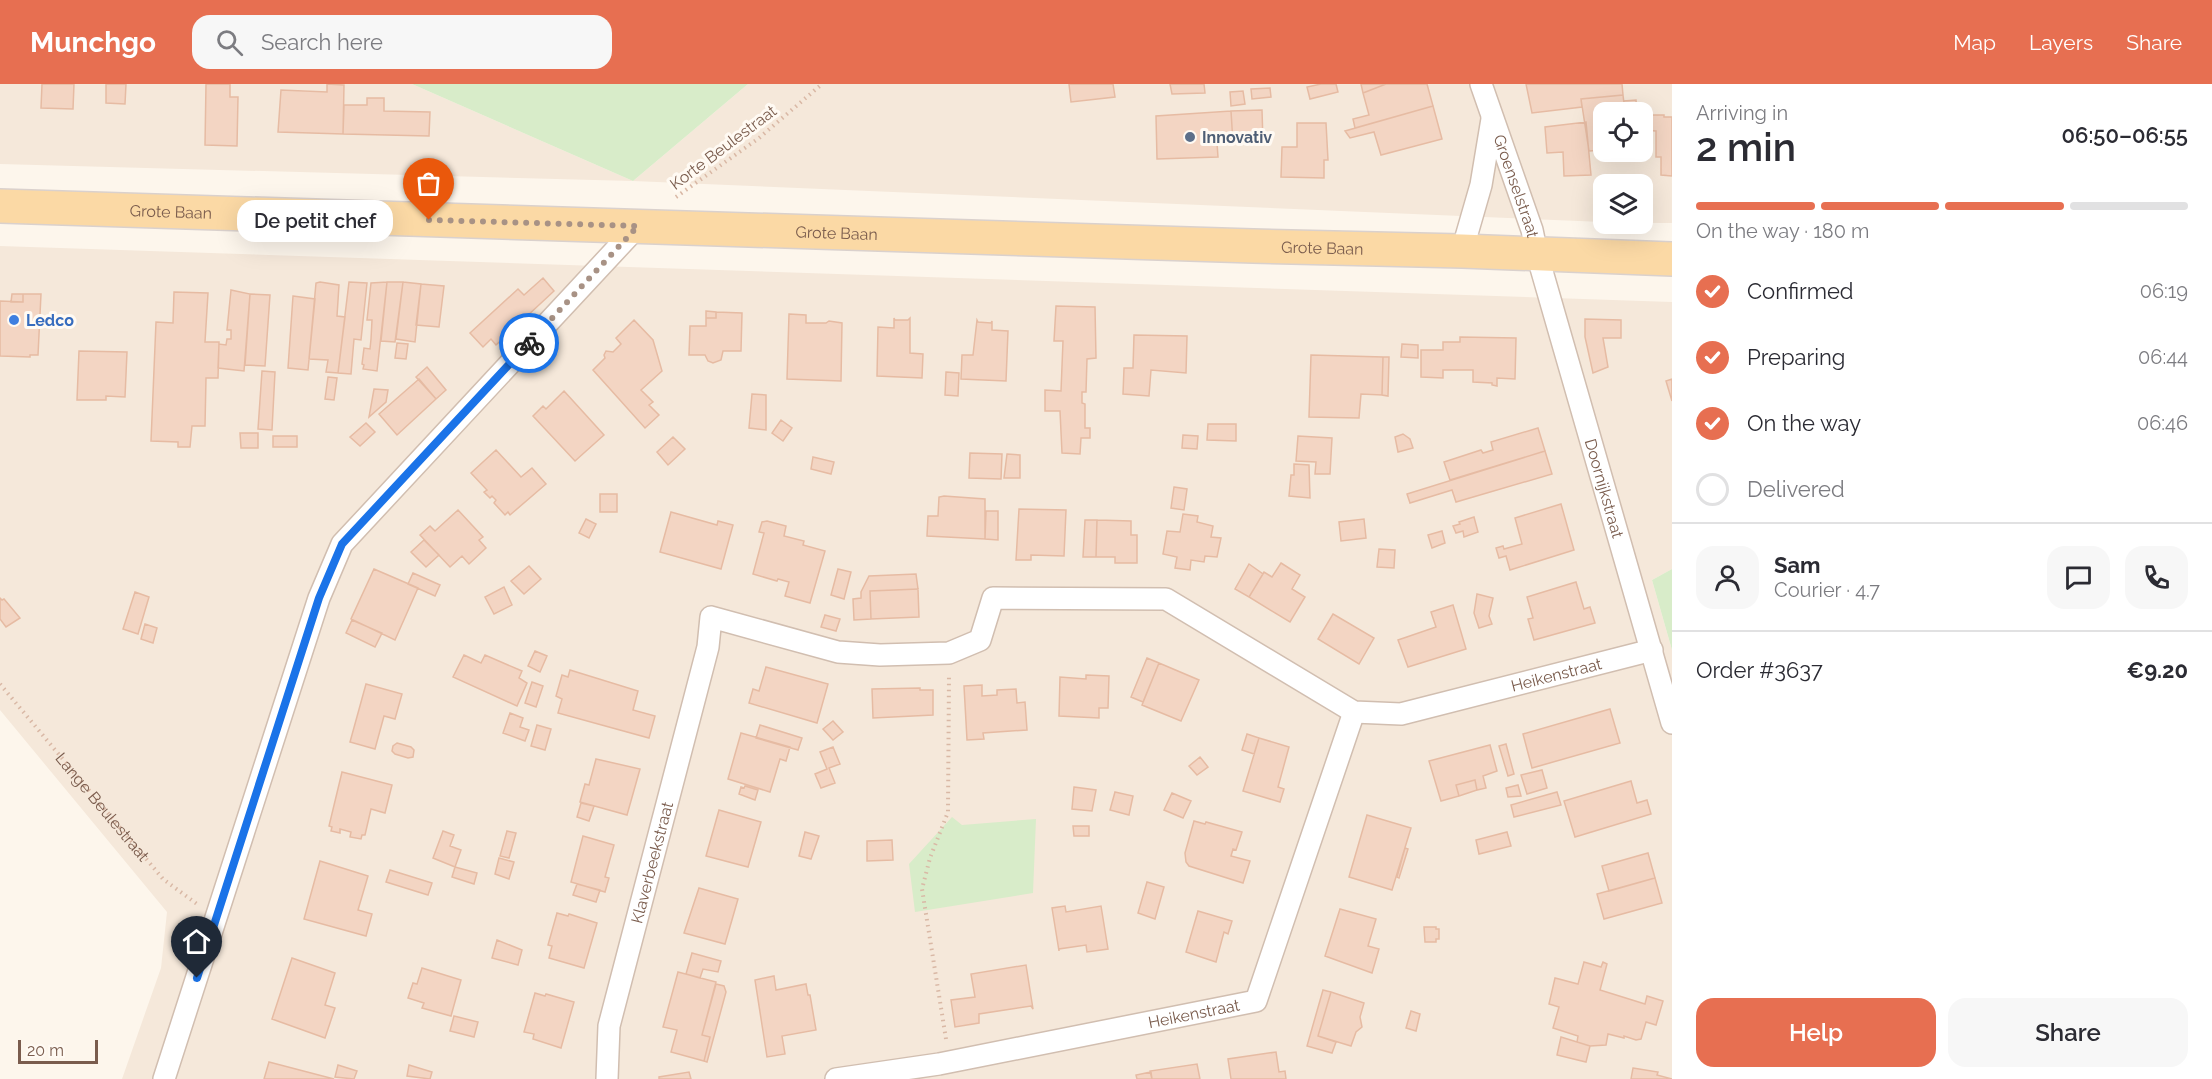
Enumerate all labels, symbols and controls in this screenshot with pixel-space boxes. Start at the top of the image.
search box [192,15,612,69]
text: Munchgo [30,26,156,59]
icon: search [213,26,246,59]
text: Search here [261,29,383,55]
text: Map [1953,30,1996,55]
text: Layers [2029,30,2093,55]
text: Share [2126,30,2182,55]
street label: Korte Beulestraat [666,101,781,194]
text: Arriving in [1696,101,1788,125]
map controls [1593,102,1653,234]
button: locate [1593,102,1653,162]
text: 06:50–06:55 [2062,122,2188,148]
text: 2 min [1696,124,1796,170]
place label: Innovativ [1202,128,1272,147]
marker: Innovativ [1183,130,1197,144]
street label: Groenselstraat [1489,132,1542,240]
pin [403,158,454,220]
icon: bag [412,167,445,200]
button: layers [1593,174,1653,234]
callout: De petit chef [237,199,393,241]
street label: Grote Baan [129,201,212,223]
text: De petit chef [254,209,376,233]
text: On the way · 180 m [1696,219,1869,243]
street label: Grote Baan [795,222,878,244]
street label: Grote Baan [1281,238,1364,259]
icon: check [1696,275,1729,308]
text: Confirmed [1747,278,1854,304]
text: 06:19 [2140,279,2188,303]
place label: Ledco [26,311,74,330]
marker: Ledco [7,313,21,327]
courier [499,313,559,373]
icon: bike [513,327,546,360]
icon: check [1696,341,1729,374]
text: Preparing [1747,344,1845,370]
text: 06:44 [2138,345,2188,369]
icon: check [1696,407,1729,440]
text: On the way [1747,410,1861,436]
text: 06:46 [2137,411,2188,435]
street label: Doornijkstraat [1581,437,1627,541]
text: Delivered [1747,476,1845,502]
button: person [1696,546,1759,609]
button: chat [2047,546,2110,609]
button: phone [2125,546,2188,609]
text: Sam [1774,552,1821,578]
text: Courier · 4.7 [1774,578,1880,602]
street label: Heikenstraat [1509,654,1604,696]
text: Order #3637 [1696,657,1823,683]
text: €9.20 [2127,657,2188,683]
street label: Lange Beulestraat [51,749,153,866]
street label: Klaverbeekstraat [627,799,677,926]
pin [171,916,222,978]
icon: home [180,925,213,958]
street label: Heikenstraat [1147,995,1242,1032]
button: Help [1696,998,1936,1067]
button: Share [1948,998,2188,1067]
scale bar [18,1037,98,1064]
text: 20 m [27,1041,64,1060]

